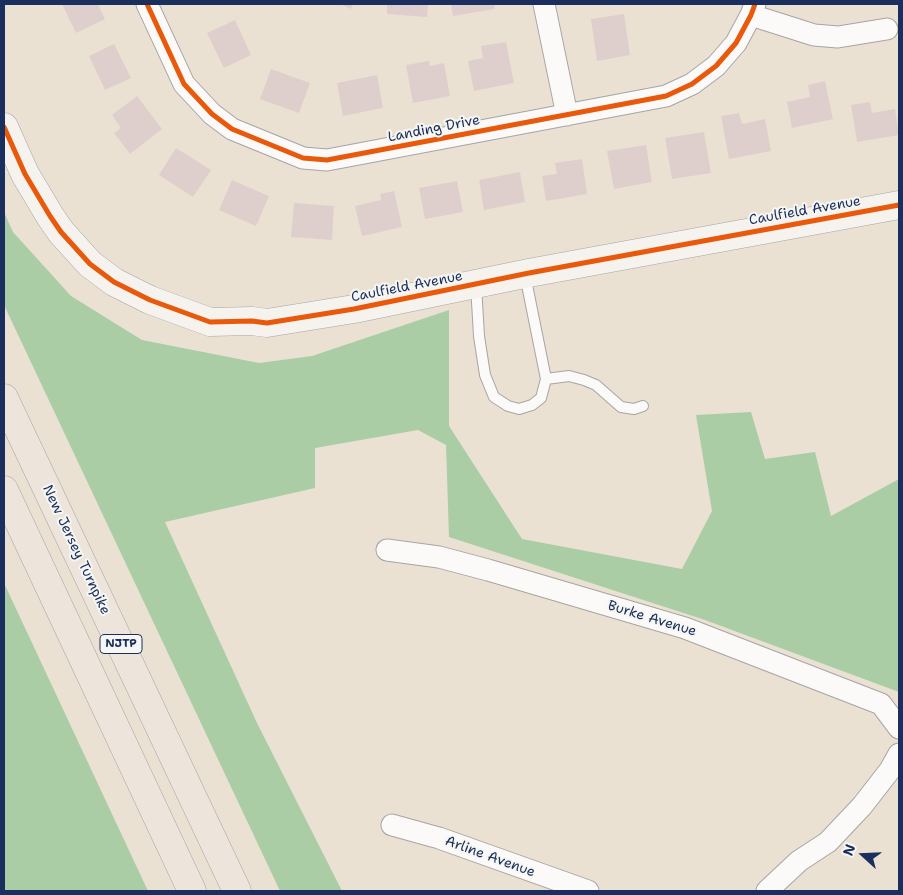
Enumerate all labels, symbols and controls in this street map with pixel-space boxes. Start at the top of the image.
street label: Landing Drive [387,112,481,146]
street label: Caulfield Avenue [748,193,862,229]
street label: Caulfield Avenue [350,268,464,306]
street label: New Jersey Turnpike [39,482,113,618]
street label: Burke Avenue [606,598,698,640]
road number: NJTP [100,634,142,654]
north arrow [838,830,888,880]
street label: Arline Avenue [443,833,537,881]
text: N [839,842,859,858]

